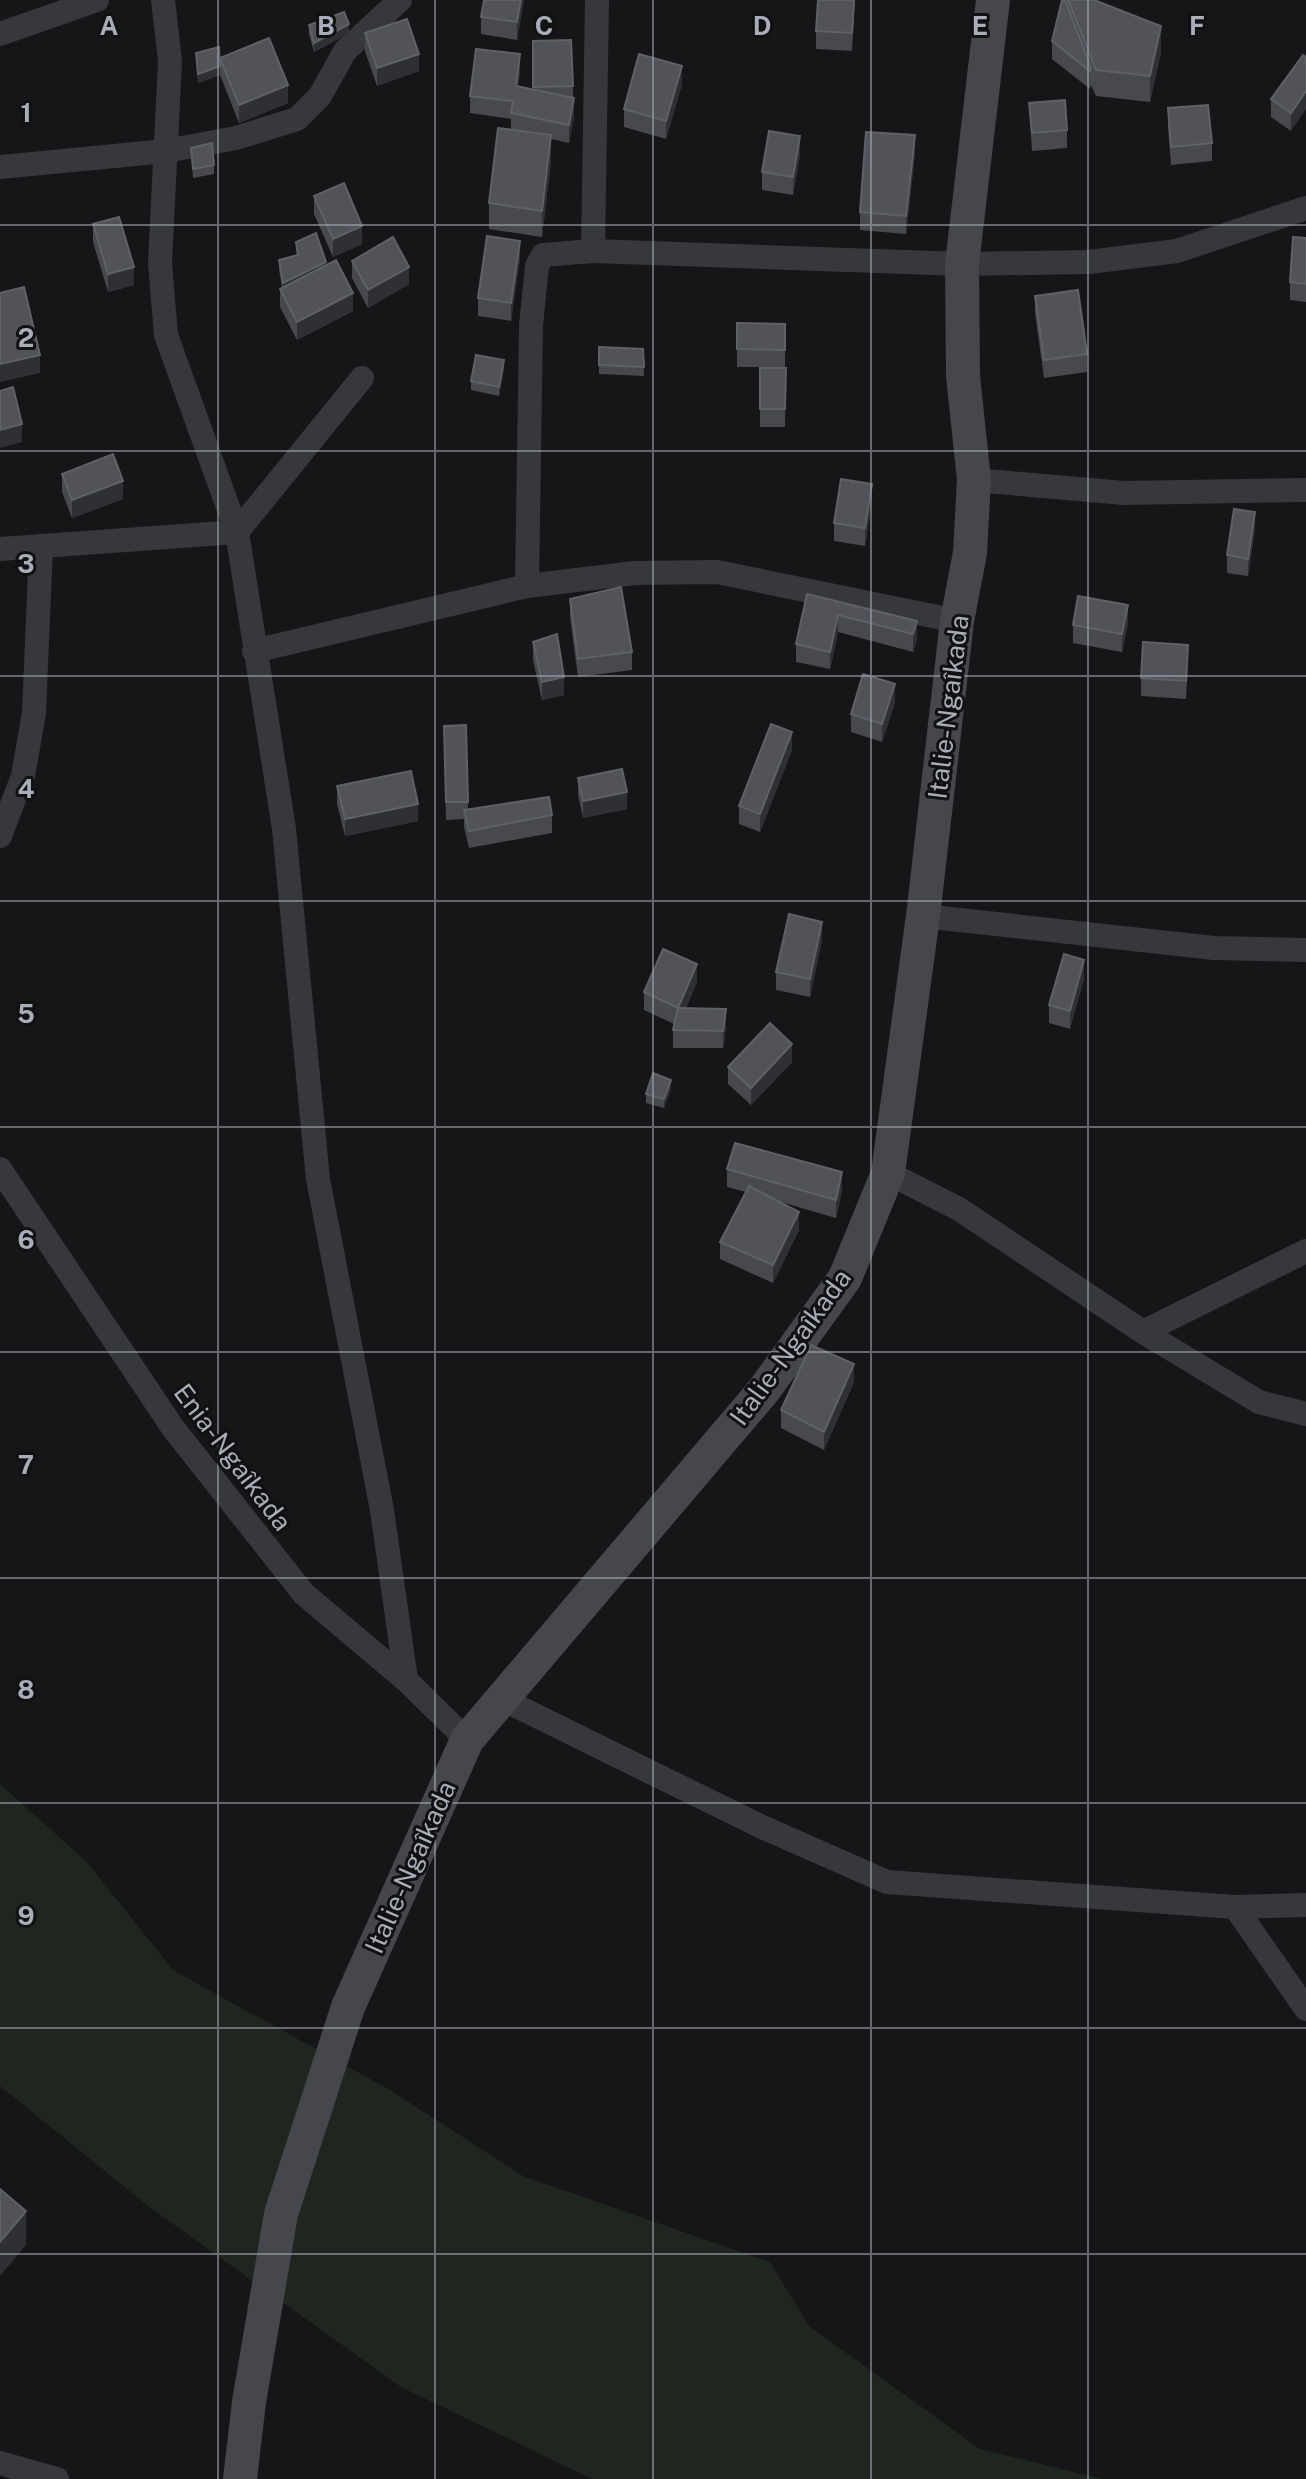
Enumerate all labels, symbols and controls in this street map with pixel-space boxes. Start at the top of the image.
text: A [100,10,119,41]
text: B [317,10,335,41]
text: C [535,10,553,41]
text: D [753,10,771,41]
text: E [972,10,988,41]
text: F [1189,10,1205,41]
text: 1 [20,97,32,128]
text: 2 [18,322,34,353]
text: 3 [17,548,35,579]
street label: Italie-Ngaîkada [921,613,975,801]
text: 4 [17,773,35,804]
text: 5 [17,998,35,1029]
text: 6 [17,1224,35,1255]
street label: Italie-Ngaîkada [723,1263,857,1431]
street label: Enia-Ngaîkada [168,1377,298,1537]
text: 7 [18,1449,34,1480]
text: 8 [17,1674,35,1705]
street label: Italie-Ngaîkada [358,1776,462,1958]
text: 9 [17,1900,35,1931]

